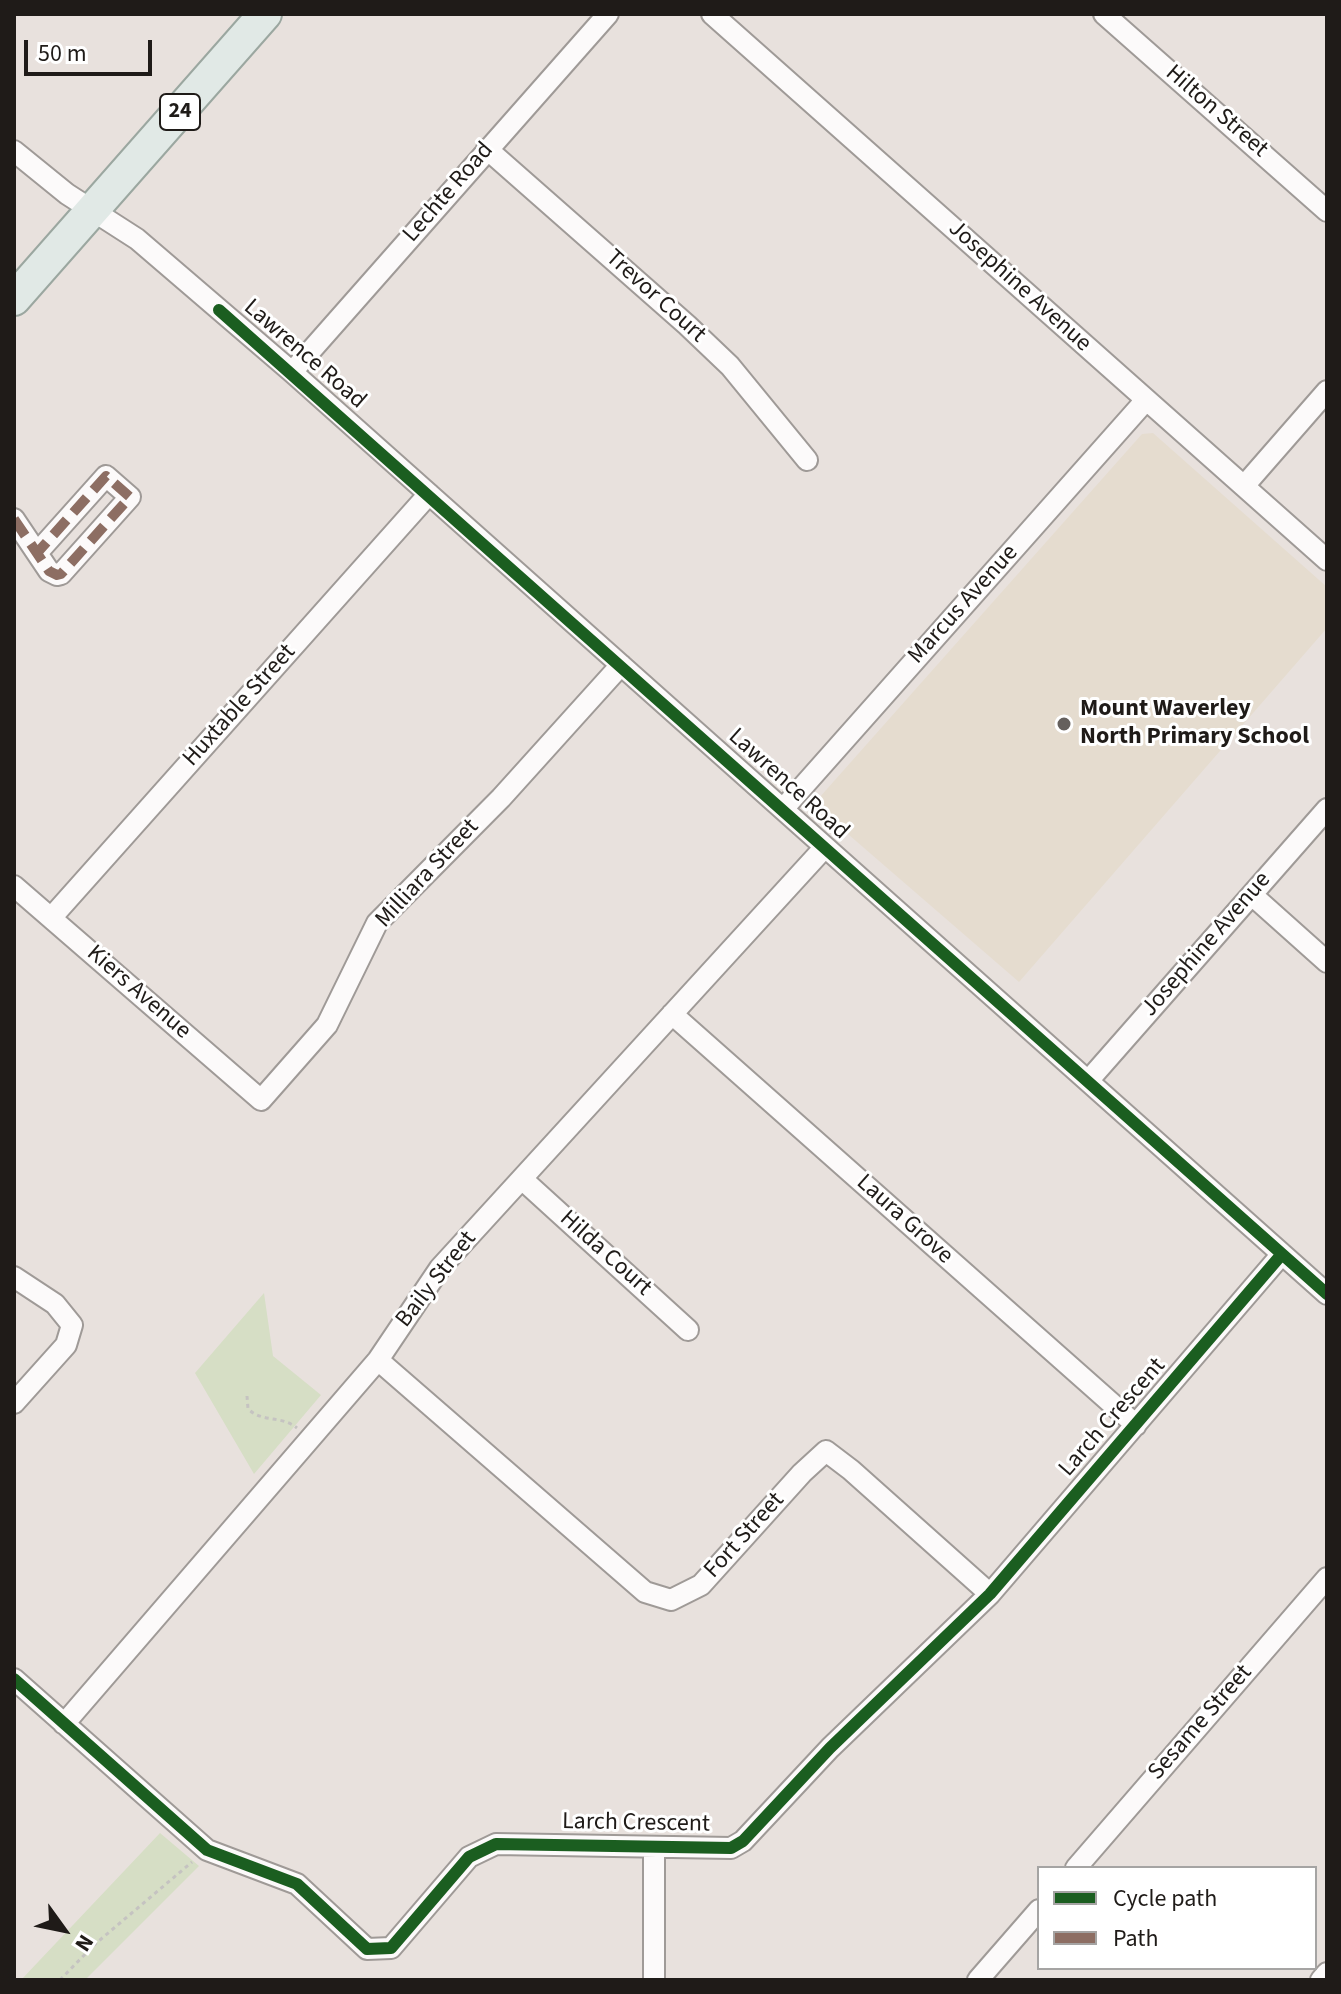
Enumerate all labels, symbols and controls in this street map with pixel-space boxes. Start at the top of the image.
scale bar [28,24,156,74]
text: 50 m [38,36,87,71]
street label: Hilton Street [1159,60,1273,164]
road number: 24 [160,94,200,130]
street label: Lechte Road [398,137,500,249]
street label: Josephine Avenue [942,215,1096,359]
street label: Trevor Court [599,244,711,350]
street label: Lawrence Road [237,294,371,416]
street label: Marcus Avenue [903,539,1025,671]
street label: Huxtable Street [178,639,302,773]
place label: Mount Waverley North Primary School [1080,696,1309,752]
marker: Mount Waverley North Primary School [1055,715,1073,733]
street label: Lawrence Road [722,723,854,847]
street label: Milliara Street [370,814,486,934]
street label: Josephine Avenue [1136,867,1278,1023]
street label: Kiers Avenue [80,940,196,1046]
street label: Laura Grove [850,1169,958,1271]
street label: Hilda Court [553,1205,657,1303]
street label: Baily Street [390,1226,484,1334]
street label: Larch Crescent [1054,1353,1172,1483]
street label: Fort Street [699,1487,791,1585]
street label: Sesame Street [1143,1659,1259,1787]
street label: Larch Crescent [562,1808,710,1840]
legend [1037,1866,1317,1970]
text: Cycle path [1113,1881,1217,1916]
north arrow [24,1890,104,1970]
text: Path [1113,1921,1159,1956]
text: N [67,1928,102,1958]

